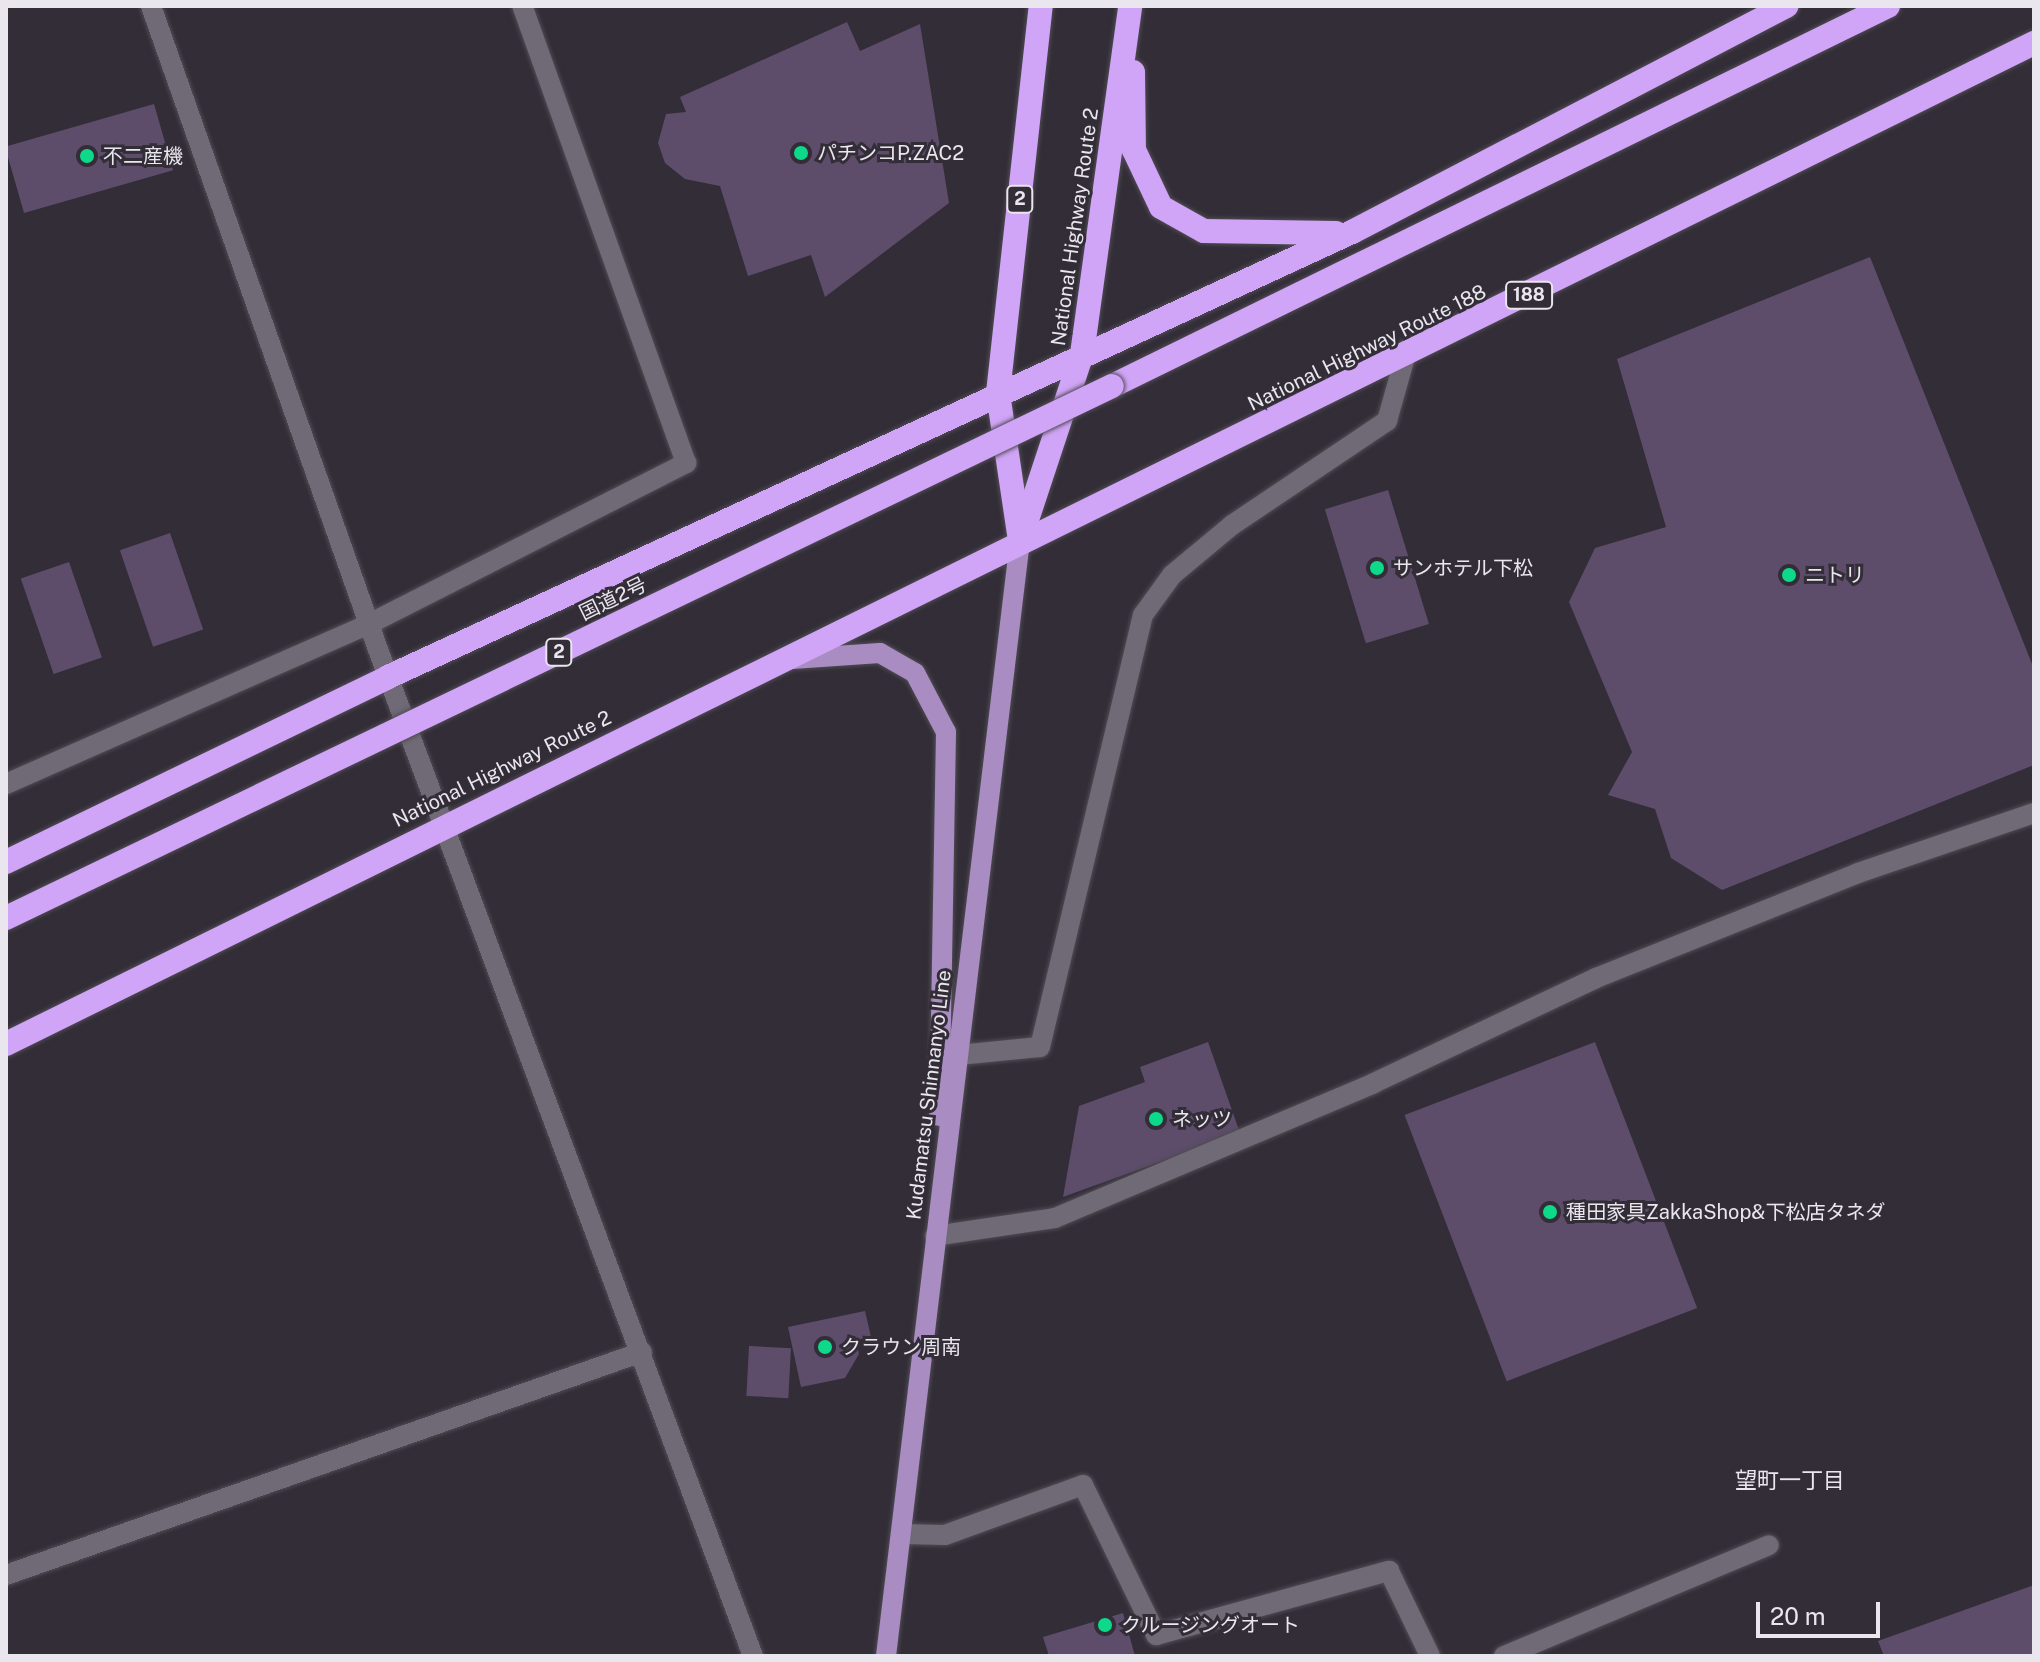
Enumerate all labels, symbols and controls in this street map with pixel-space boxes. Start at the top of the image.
street label: National Highway Route 2 [1046,106,1104,348]
place label: パチンコP.ZAC2 [817,141,964,165]
place label: 不二産機 [103,144,183,168]
marker: パチンコP.ZAC2 [792,144,810,162]
marker: 不二産機 [78,147,96,165]
road number: 2 [1006,185,1034,213]
street label: National Highway Route 188 [1244,280,1490,416]
road number: 188 [1505,281,1553,309]
place label: サンホテル下松 [1393,556,1533,580]
marker: サンホテル下松 [1368,559,1386,577]
place label: ニトリ [1805,563,1865,587]
marker: ニトリ [1780,566,1798,584]
street label: 国道2号 [575,572,651,626]
road number: 2 [545,638,573,666]
street label: National Highway Route 2 [389,706,615,832]
street label: Kudamatsu Shinnanyo Line [902,969,956,1221]
place label: ネッツ [1172,1107,1232,1131]
marker: ネッツ [1147,1110,1165,1128]
place label: 種田家具ZakkaShop&下松店タネダ [1566,1200,1885,1224]
marker: 種田家具ZakkaShop&下松店タネダ [1541,1203,1559,1221]
place label: クラウン周南 [841,1335,961,1359]
marker: クラウン周南 [816,1338,834,1356]
district label: 望町一丁目 [1735,1468,1845,1494]
scale bar [1760,1586,1884,1636]
text: 20 m [1770,1602,1826,1630]
place label: クルージングオート [1121,1613,1301,1637]
marker: クルージングオート [1096,1616,1114,1634]

